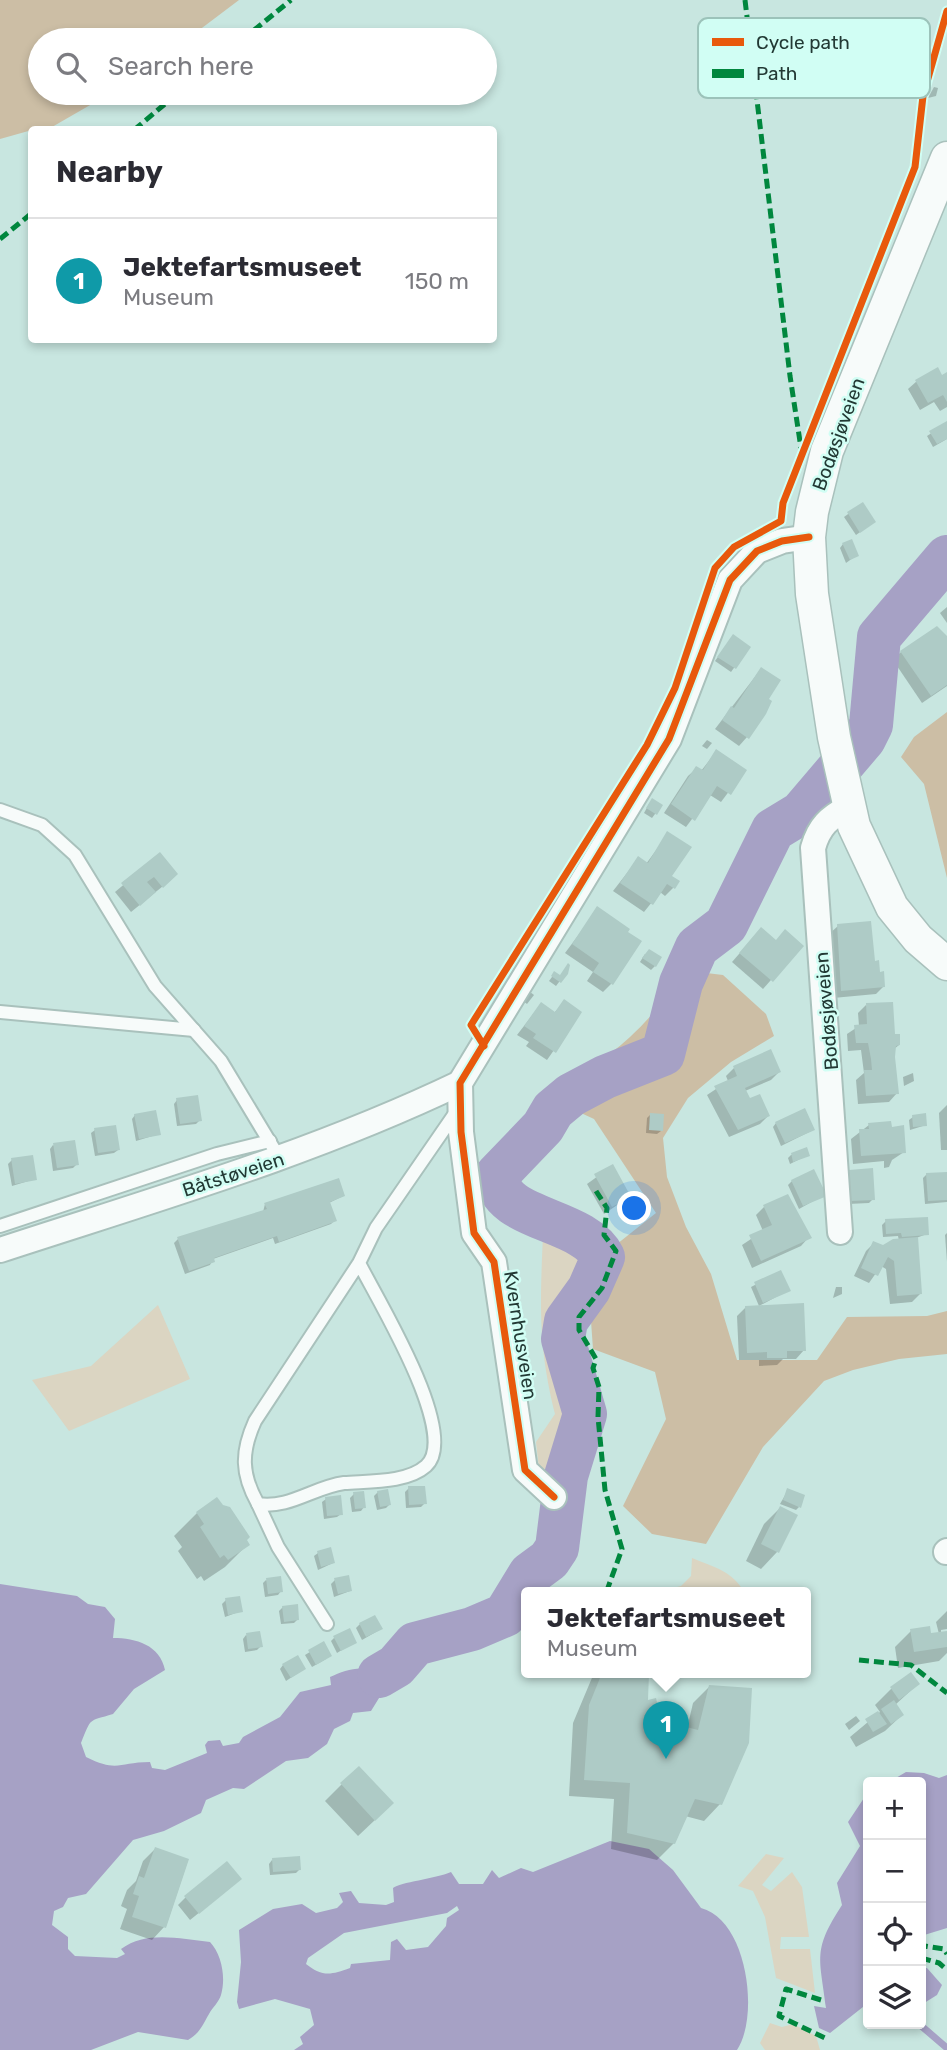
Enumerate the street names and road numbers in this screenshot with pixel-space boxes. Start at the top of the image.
street label: Bodøsjøveien [807,375,870,494]
street label: Bodøsjøveien [810,951,843,1071]
street label: Båtstøveien [179,1147,287,1202]
street label: Kvernhusveien [499,1269,542,1401]

